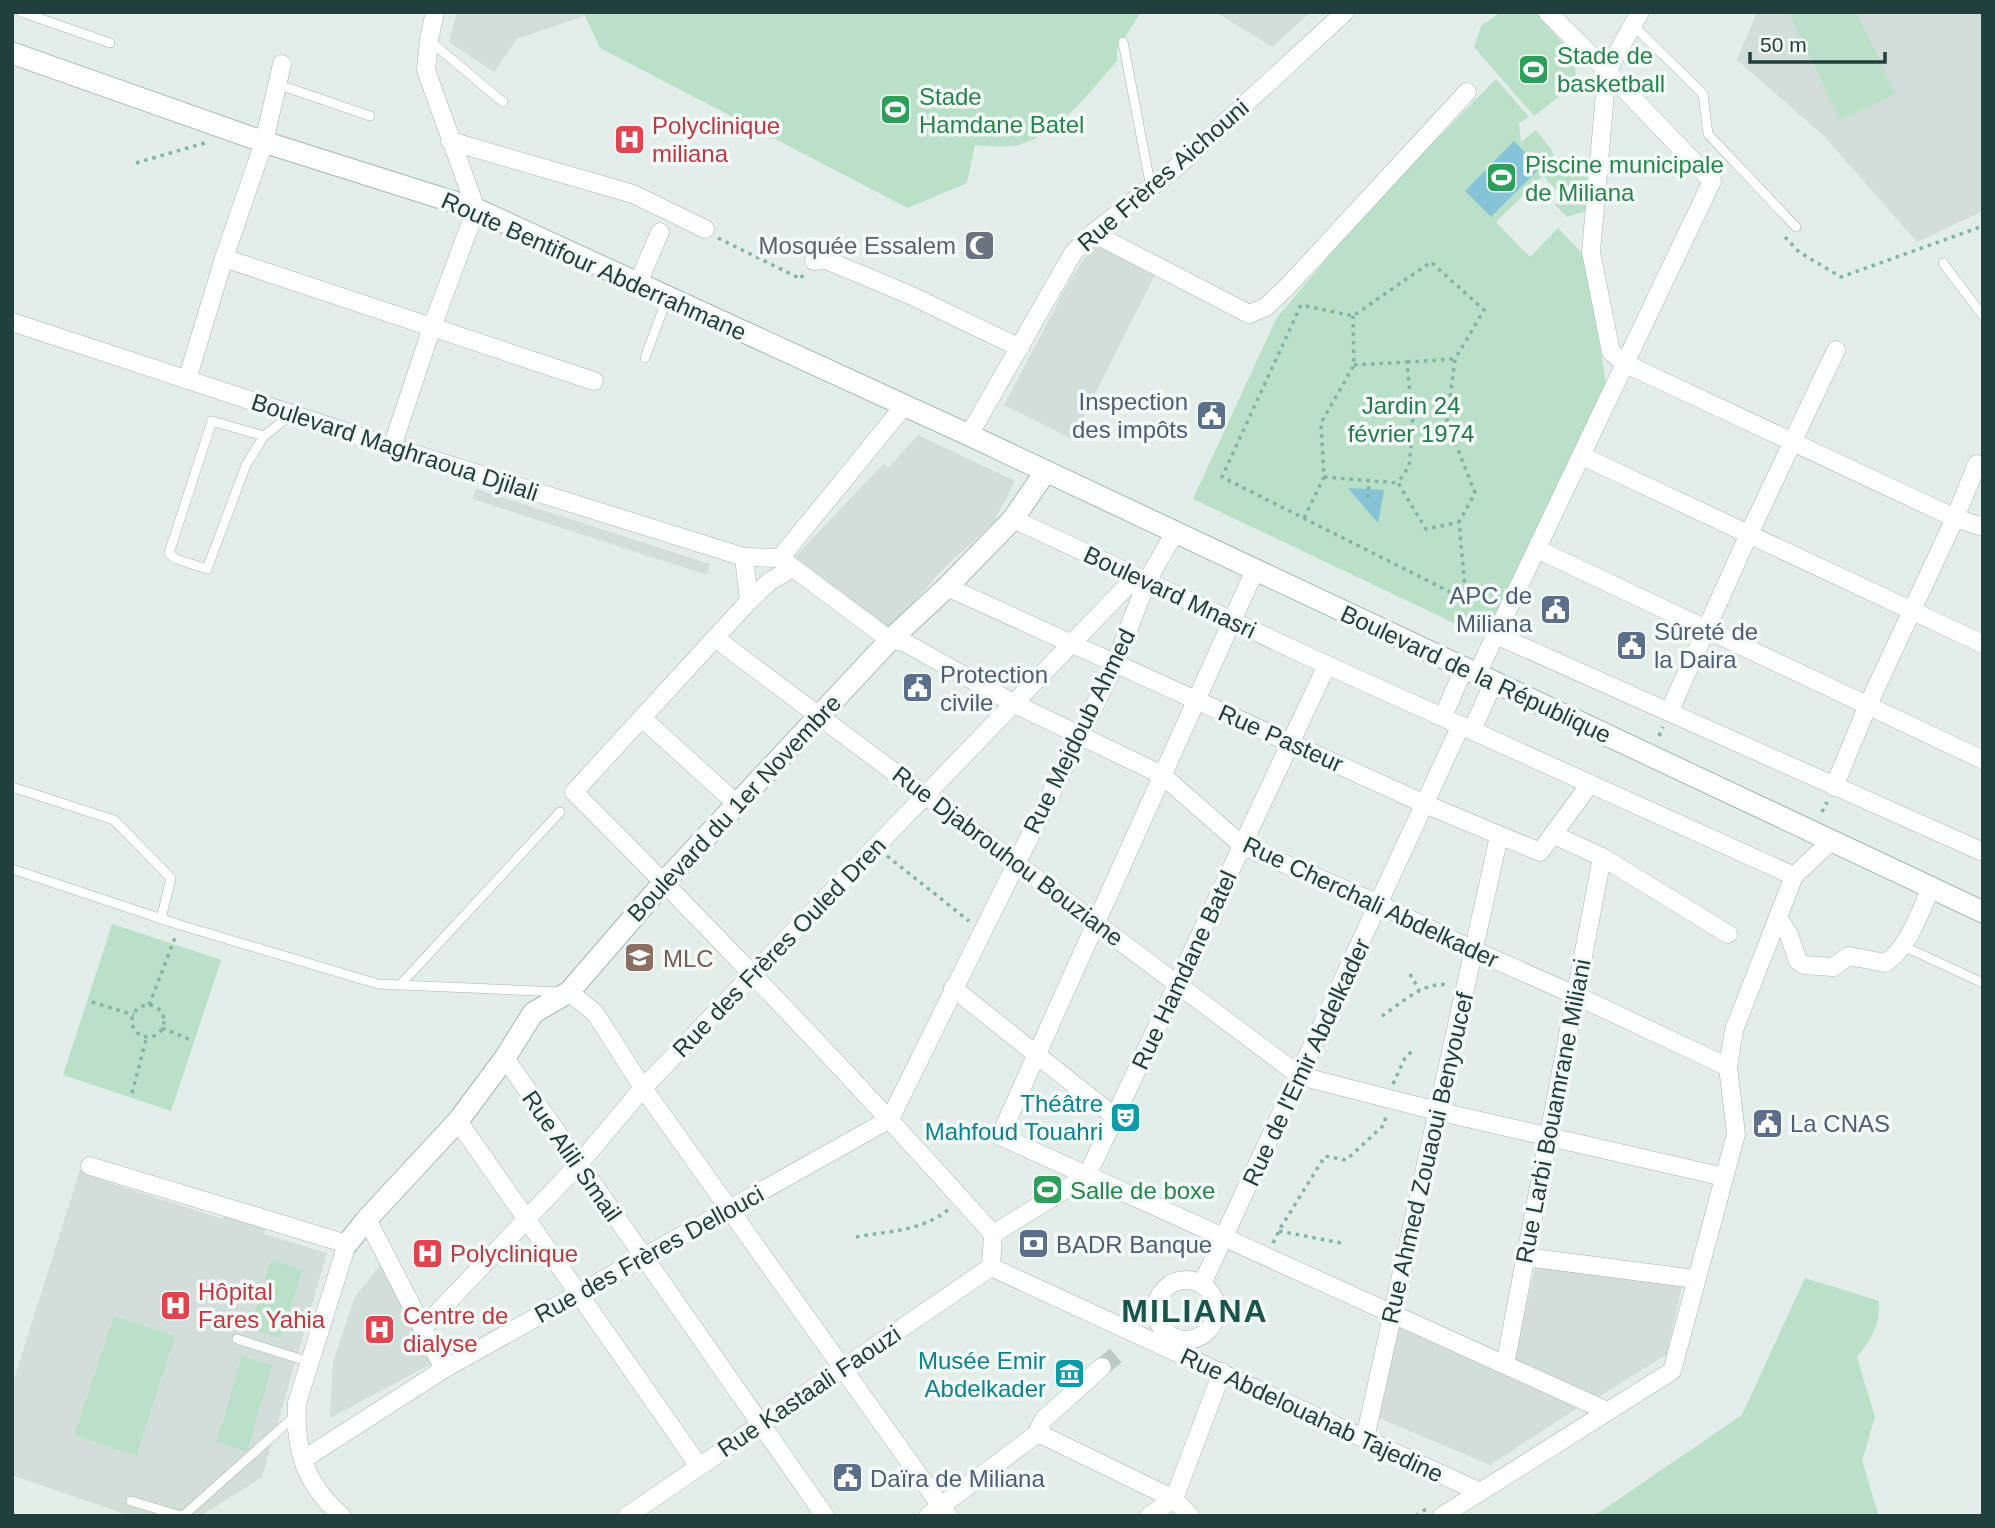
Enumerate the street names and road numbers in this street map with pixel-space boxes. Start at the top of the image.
street label: Rue Frères Aichouni [1072,93,1254,257]
street label: Route Bentifour Abderrahmane [437,186,751,346]
street label: Boulevard Maghraoua Djilali [248,388,542,506]
street label: Boulevard Mnasri [1080,540,1260,644]
street label: Boulevard de la République [1337,599,1615,749]
street label: Rue Mejdoub Ahmed [1018,624,1140,838]
street label: Boulevard du 1er Novembre [622,689,846,927]
street label: Rue Pasteur [1215,699,1347,777]
street label: Rue Djabrouhou Bouziane [887,761,1129,951]
street label: Rue Cherchali Abdelkader [1239,831,1503,973]
street label: Rue des Frères Ouled Dren [667,832,891,1062]
street label: Rue Hamdane Batel [1126,866,1242,1074]
street label: Rue de l'Emir Abdelkader [1237,934,1375,1190]
street label: Rue Larbi Bouamrane Miliani [1510,957,1596,1265]
street label: Rue Ahmed Zouaoui Benyoucef [1376,990,1478,1326]
street label: Rue Alili Smail [517,1085,627,1227]
street label: Rue des Frères Dellouci [530,1180,768,1328]
street label: Rue Kastaali Faouzi [712,1320,906,1462]
street label: Rue Abdelouahab Tajedine [1176,1342,1448,1488]

